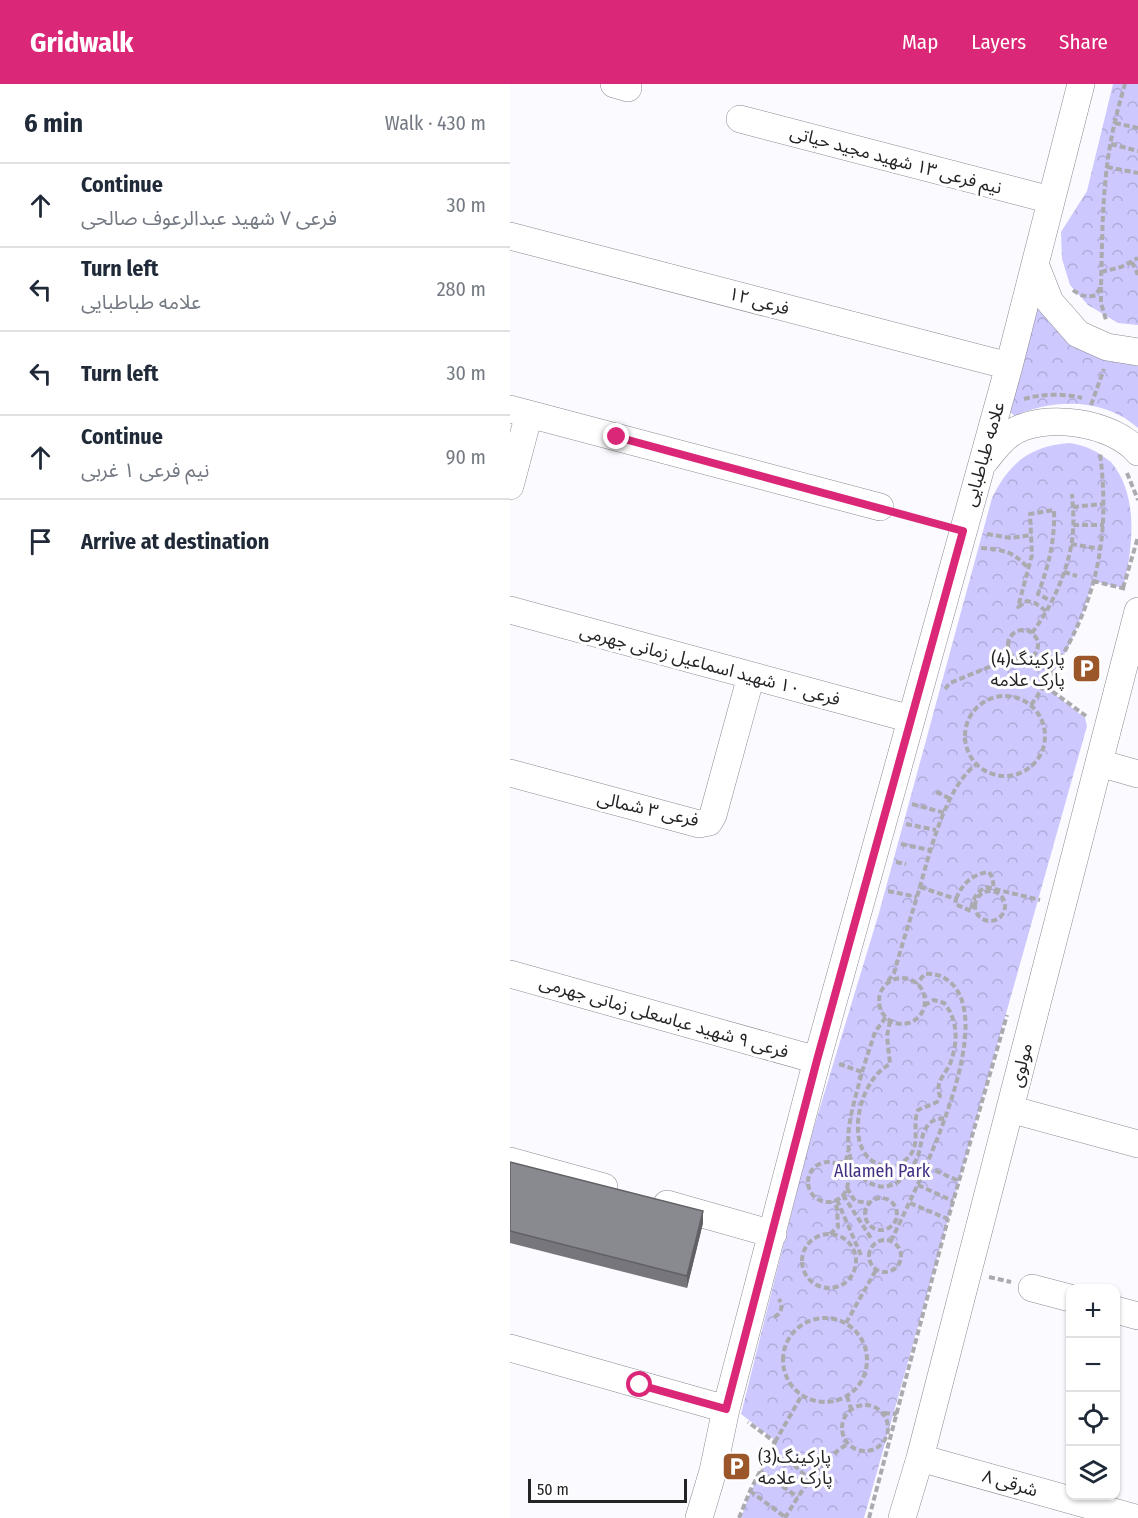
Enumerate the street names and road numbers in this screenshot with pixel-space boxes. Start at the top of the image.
street label: نیم فرعی ۱۳ شهید مجید حیاتی [787,121,1004,201]
street label: فرعی ۱۲ [726,282,792,320]
street label: علامه طباطبایی [959,399,1009,509]
street label: فرعی ۱۰ شهید اسماعیل زمانی جهرمی [577,620,843,710]
street label: فرعی ۳ شمالی [595,787,701,831]
street label: فرعی ۹ شهید عباسعلی زمانی جهرمی [537,971,791,1063]
street label: مولوی [1005,1041,1037,1089]
street label: ۸ شرقی [980,1465,1040,1501]

